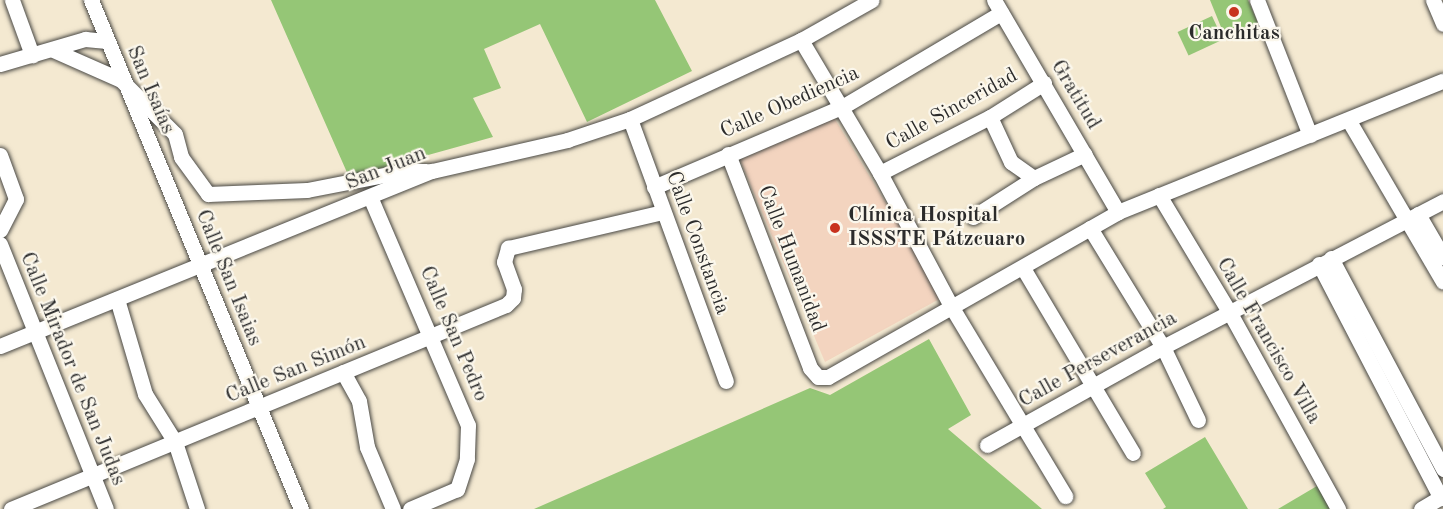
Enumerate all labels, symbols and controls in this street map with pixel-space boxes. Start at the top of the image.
marker: Canchitas [1227,5,1241,19]
place label: Canchitas [1188,21,1280,47]
street label: San Isaías [120,42,180,138]
street label: Gratitud [1044,56,1106,134]
street label: Calle Obediencia [717,61,863,145]
street label: Calle Sinceridad [882,63,1022,157]
street label: San Juan [342,141,430,197]
street label: Calle Constancia [659,168,735,318]
street label: Calle Humanidad [751,182,831,336]
place label: Clínica Hospital ISSSTE Pátzcuaro [848,203,1025,253]
street label: Calle San Isaias [189,206,267,350]
marker: Clínica Hospital ISSSTE Pátzcuaro [826,219,844,237]
street label: Calle Mirador de San Judas [14,249,130,489]
street label: Calle Francisco Villa [1210,253,1326,429]
street label: Calle San Pedro [413,262,493,406]
street label: Calle Perseverancia [1015,306,1181,414]
street label: Calle San Simón [222,330,370,410]

